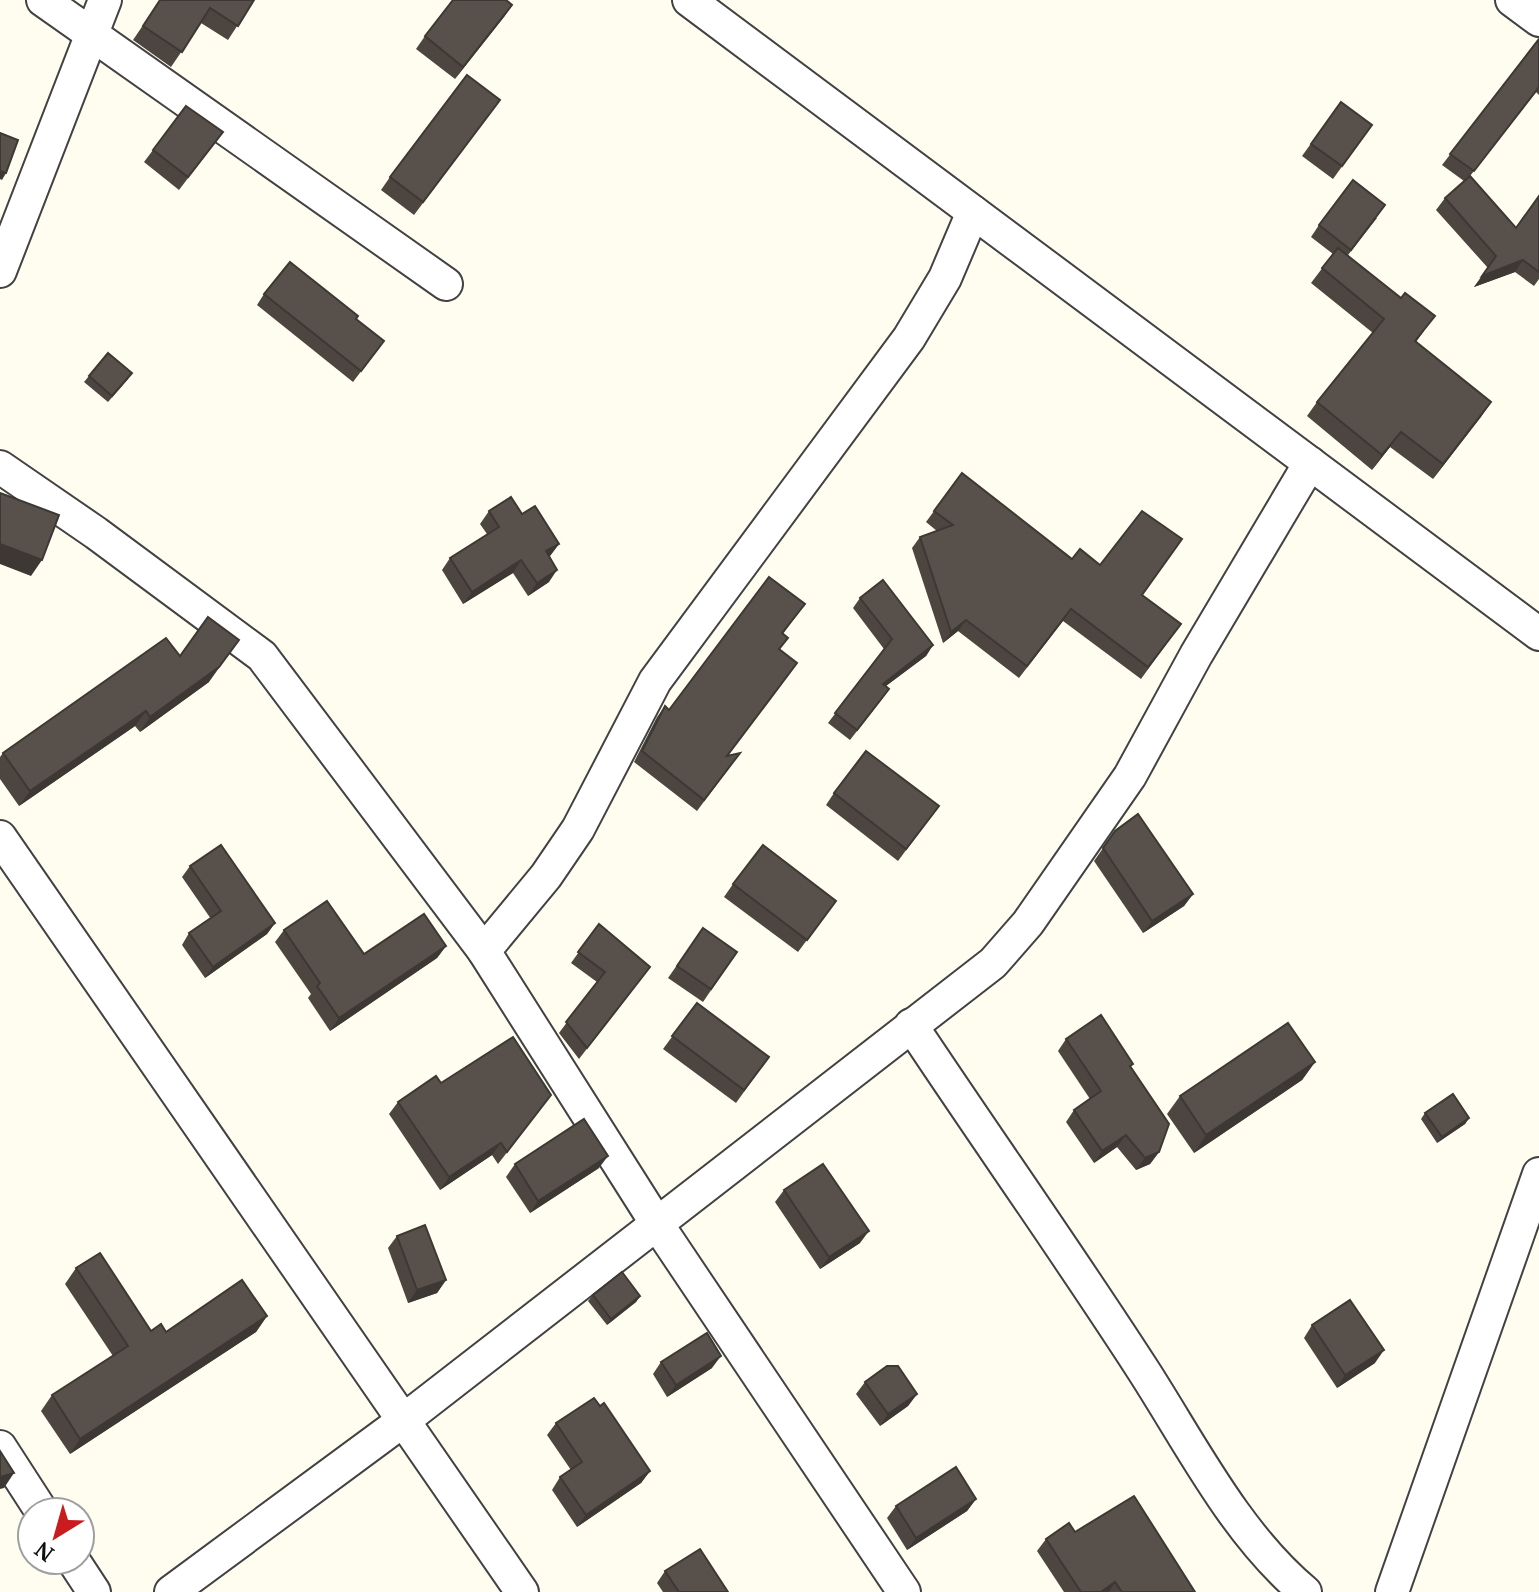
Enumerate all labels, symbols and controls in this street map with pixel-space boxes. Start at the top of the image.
north arrow [16,1496,96,1576]
text: N [28,1536,59,1569]

